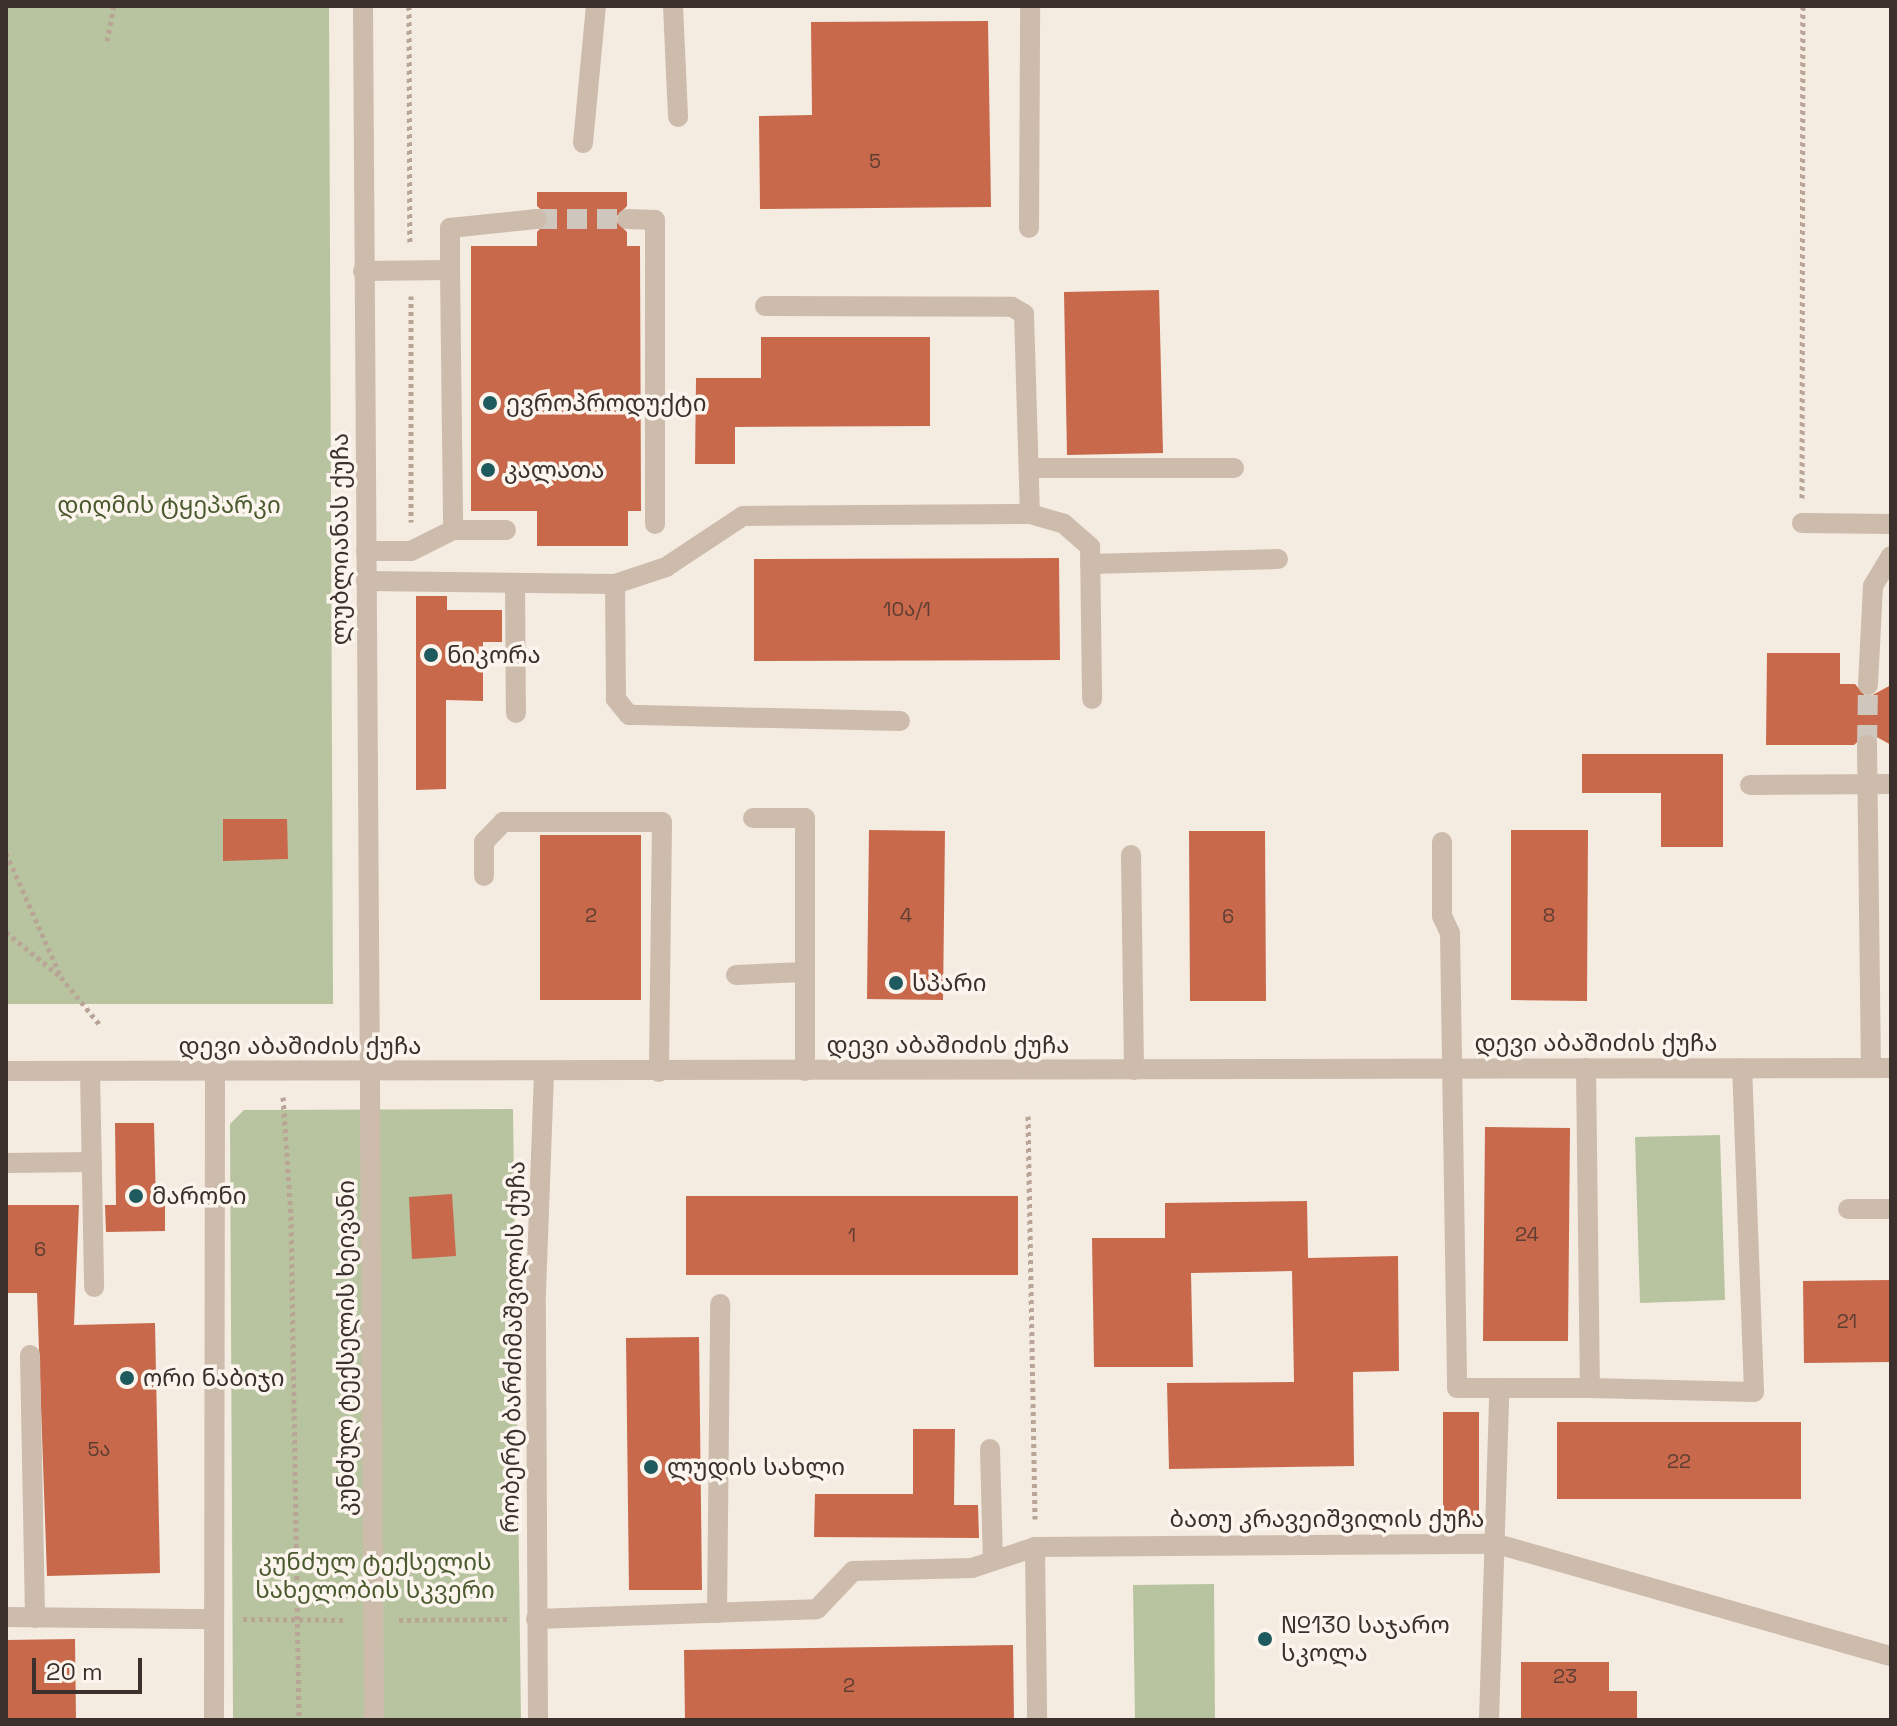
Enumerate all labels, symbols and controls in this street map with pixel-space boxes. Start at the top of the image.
house number: 5 [869,149,881,173]
place label: ევროპროდუქტი [506,389,706,417]
marker: ევროპროდუქტი [481,394,499,412]
street label: ლუბლიანას ქუჩა [326,433,354,645]
place label: კალათა [504,456,604,484]
marker: კალათა [479,461,497,479]
park label: დიღმის ტყეპარკი [57,491,281,519]
house number: 10ა/1 [883,597,931,621]
place label: ნიკორა [447,641,541,669]
marker: ნიკორა [422,646,440,664]
house number: 2 [585,903,597,927]
house number: 4 [900,903,912,927]
house number: 8 [1543,903,1555,927]
house number: 6 [1222,904,1234,928]
place label: სპარი [912,969,987,997]
marker: სპარი [887,974,905,992]
street label: დევი აბაშიძის ქუჩა [1475,1029,1717,1057]
street label: დევი აბაშიძის ქუჩა [827,1031,1069,1059]
street label: დევი აბაშიძის ქუჩა [179,1032,421,1060]
street label: რობერტ ბარძიმაშვილის ქუჩა [495,1161,531,1533]
street label: კუნძულ ტექსელის ხეივანი [332,1180,360,1516]
place label: მარონი [152,1182,247,1210]
marker: მარონი [127,1187,145,1205]
house number: 24 [1515,1222,1539,1246]
house number: 1 [848,1223,856,1247]
house number: 6 [34,1237,46,1261]
house number: 21 [1837,1309,1857,1333]
place label: ორი ნაბიჯი [143,1364,285,1392]
marker: ორი ნაბიჯი [118,1369,136,1387]
house number: 5ა [88,1437,110,1461]
house number: 22 [1667,1449,1691,1473]
place label: ლუდის სახლი [667,1453,845,1481]
marker: ლუდის სახლი [642,1458,660,1476]
street label: ბათუ კრავეიშვილის ქუჩა [1170,1505,1484,1533]
park label: კუნძულ ტექსელის სახელობის სკვერი [255,1548,495,1604]
place label: №130 საჯარო სკოლა [1281,1611,1450,1667]
marker: №130 საჯარო სკოლა [1256,1630,1274,1648]
scale bar [36,1642,146,1692]
text: 20 m [46,1656,103,1687]
house number: 23 [1553,1664,1577,1688]
house number: 2 [843,1673,855,1697]

